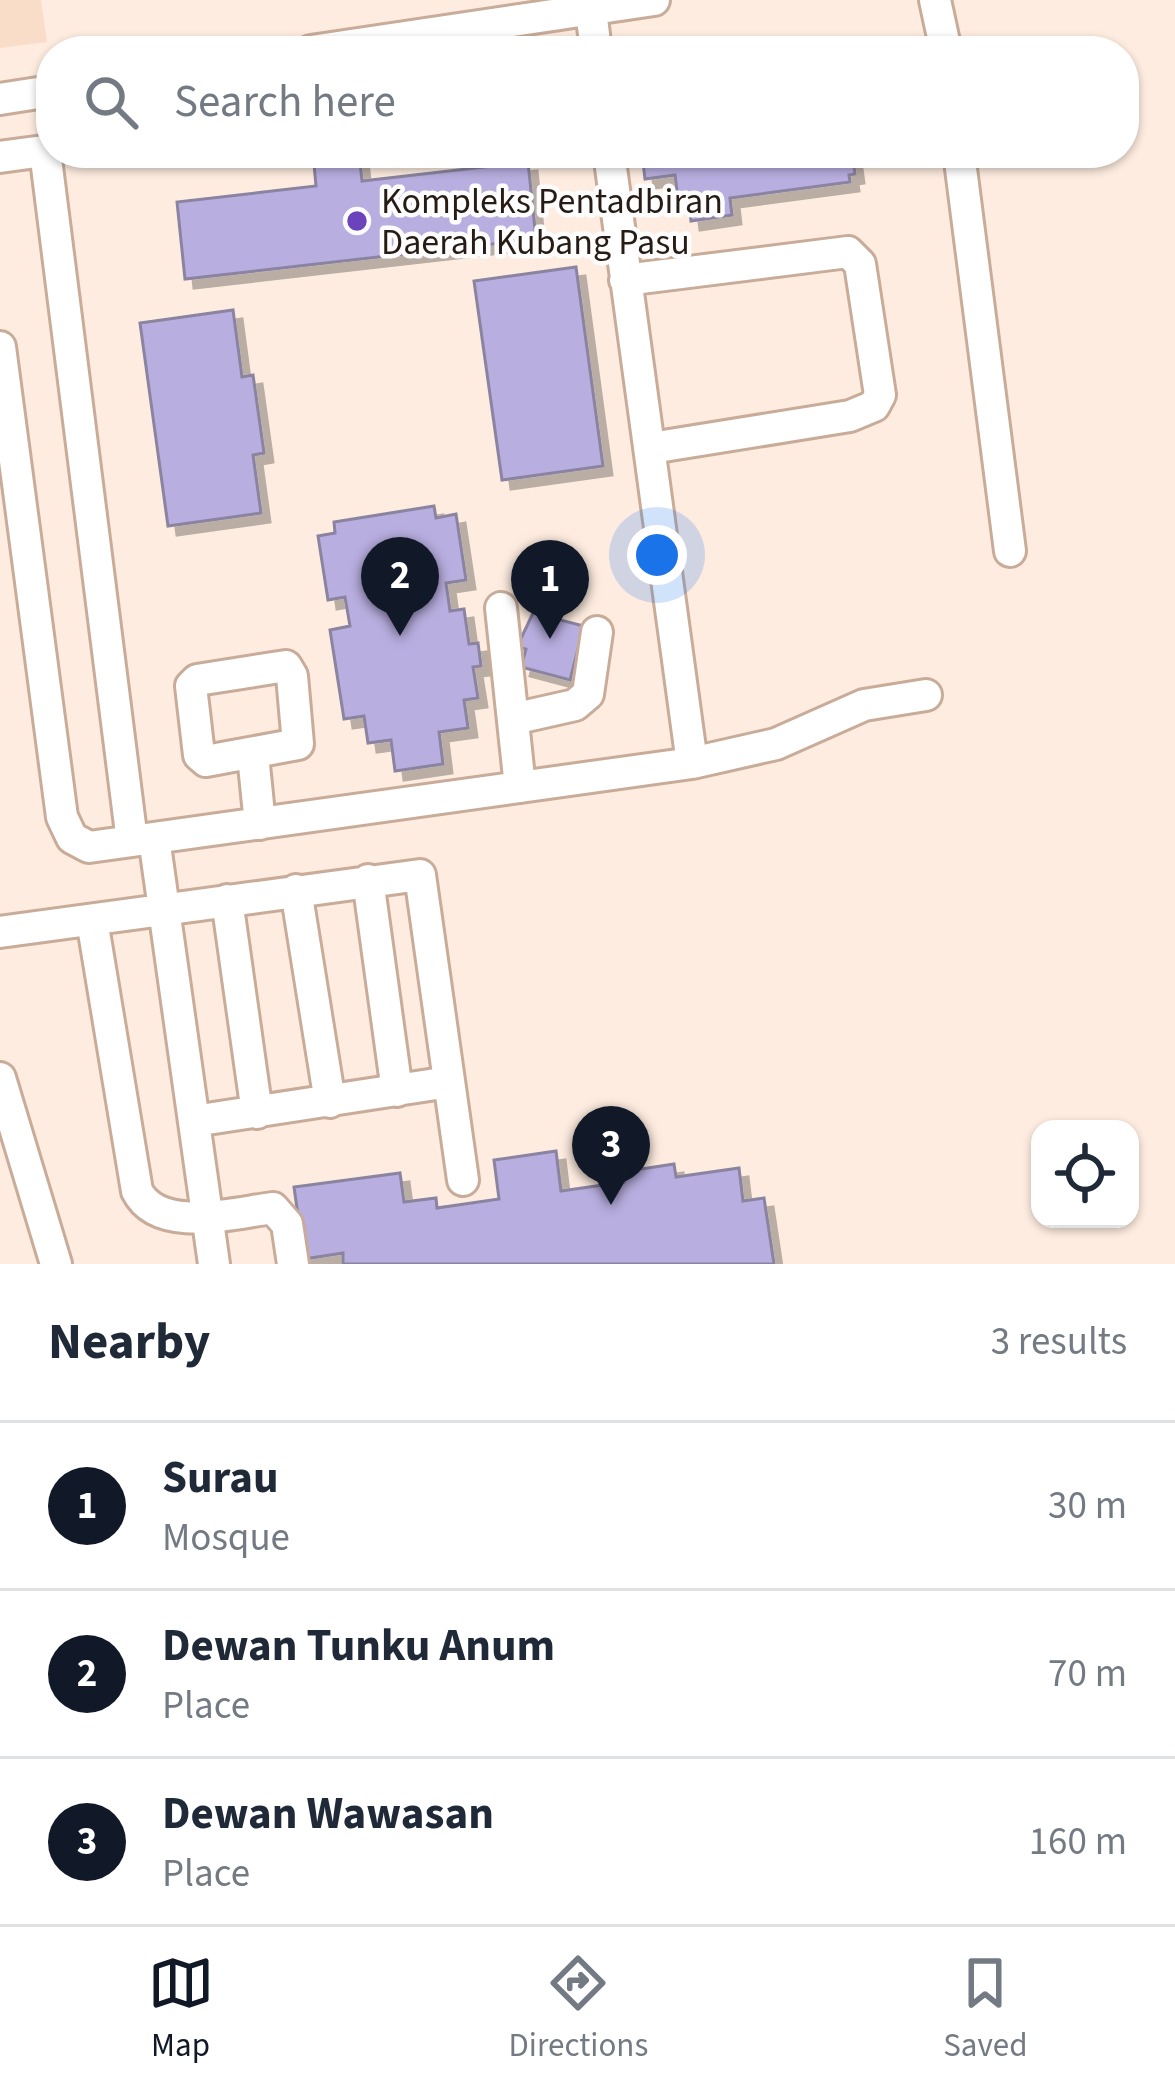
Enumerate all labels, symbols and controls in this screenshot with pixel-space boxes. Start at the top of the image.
search box [36,36,1139,168]
icon: search [78,69,144,135]
text: Search here [174,70,396,134]
place label: Kompleks Pentadbiran Daerah Kubang Pasu [381,176,723,268]
marker: Kompleks Pentadbiran Daerah Kubang Pasu [344,208,370,234]
your location [627,525,687,585]
pin: 2 [361,537,439,636]
pin: 1 [511,540,589,639]
pin: 3 [572,1106,650,1205]
map controls [1031,1120,1139,1228]
button: locate [1031,1120,1139,1228]
text: Nearby [48,1306,210,1378]
text: 3 results [991,1314,1127,1370]
text: Surau [162,1446,279,1510]
text: 1 [77,1478,97,1534]
text: 30 m [1048,1478,1127,1534]
text: Mosque [162,1510,290,1566]
text: Dewan Tunku Anum [162,1614,555,1678]
text: 2 [77,1646,97,1702]
text: 70 m [1048,1646,1127,1702]
text: Place [162,1678,250,1734]
text: Dewan Wawasan [162,1782,494,1846]
text: 3 [77,1814,97,1870]
text: 160 m [1029,1814,1127,1870]
text: Place [162,1846,250,1902]
tab: Map [148,1950,214,2069]
tab: Directions [509,1950,648,2069]
tab: Saved [943,1950,1027,2069]

